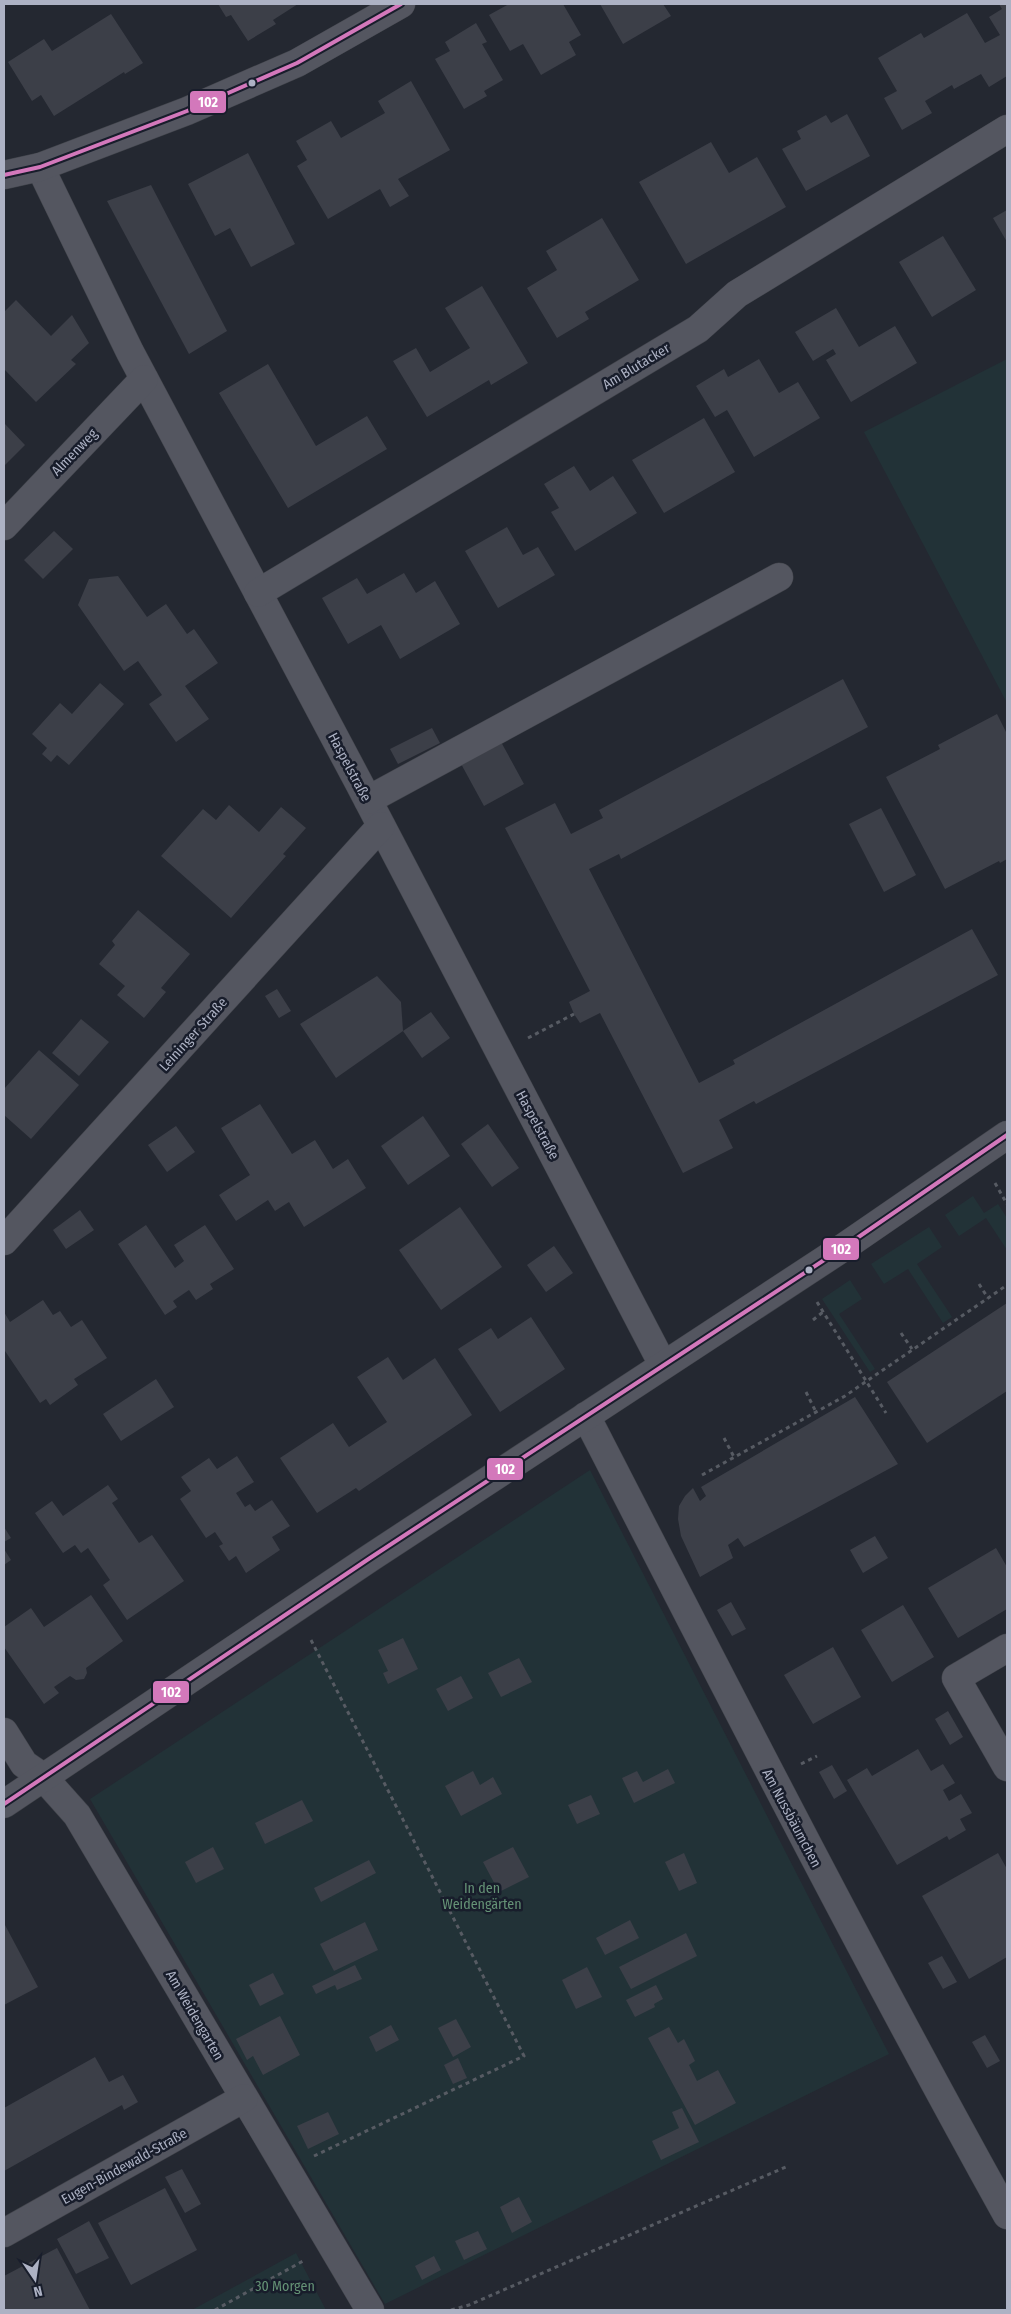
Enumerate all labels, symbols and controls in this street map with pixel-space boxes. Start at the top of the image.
unlabelled marker [247,78,257,88]
line badge: 102 [189,90,227,114]
text: 102 [198,94,218,111]
street label: Am Blutacker [599,340,673,393]
street label: Almenweg [48,425,101,479]
street label: Haspelstraße [324,730,375,805]
street label: Leininger Straße [156,994,231,1075]
street label: Haspelstraße [512,1088,563,1163]
line badge: 102 [822,1237,860,1261]
text: 102 [831,1241,851,1258]
unlabelled marker [804,1265,814,1275]
line badge: 102 [486,1457,524,1481]
text: 102 [495,1461,515,1478]
line badge: 102 [152,1680,190,1704]
text: 102 [161,1684,181,1701]
street label: Am Nussbäumchen [758,1766,825,1870]
park label: In den Weidengärten [442,1880,522,1913]
street label: Am Weidengarten [162,1967,227,2063]
street label: Eugen-Bindewald-Straße [58,2125,190,2208]
north arrow [10,2254,60,2304]
park label: 30 Morgen [255,2278,315,2295]
text: N [32,2282,44,2300]

